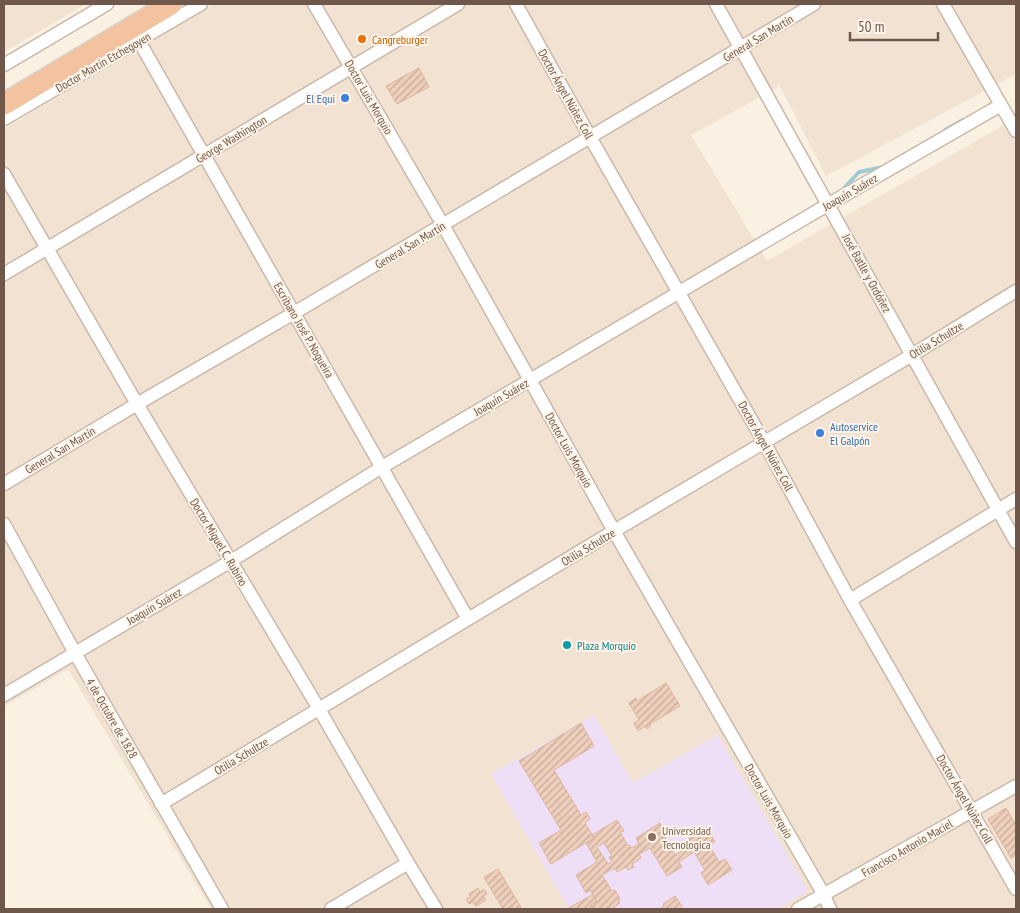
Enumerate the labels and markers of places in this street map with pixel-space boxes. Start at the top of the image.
place label: Cangreburger [372,32,429,47]
marker: Cangreburger [356,33,368,45]
place label: El Equi [306,91,335,106]
marker: El Equi [339,92,351,104]
place label: Autoservice El Galpón [830,419,878,448]
marker: Autoservice El Galpón [814,427,826,439]
place label: Plaza Morquio [577,638,636,653]
marker: Plaza Morquio [561,639,573,651]
place label: Universidad Tecnologica [662,823,711,852]
marker: Universidad Tecnologica [646,831,658,843]

